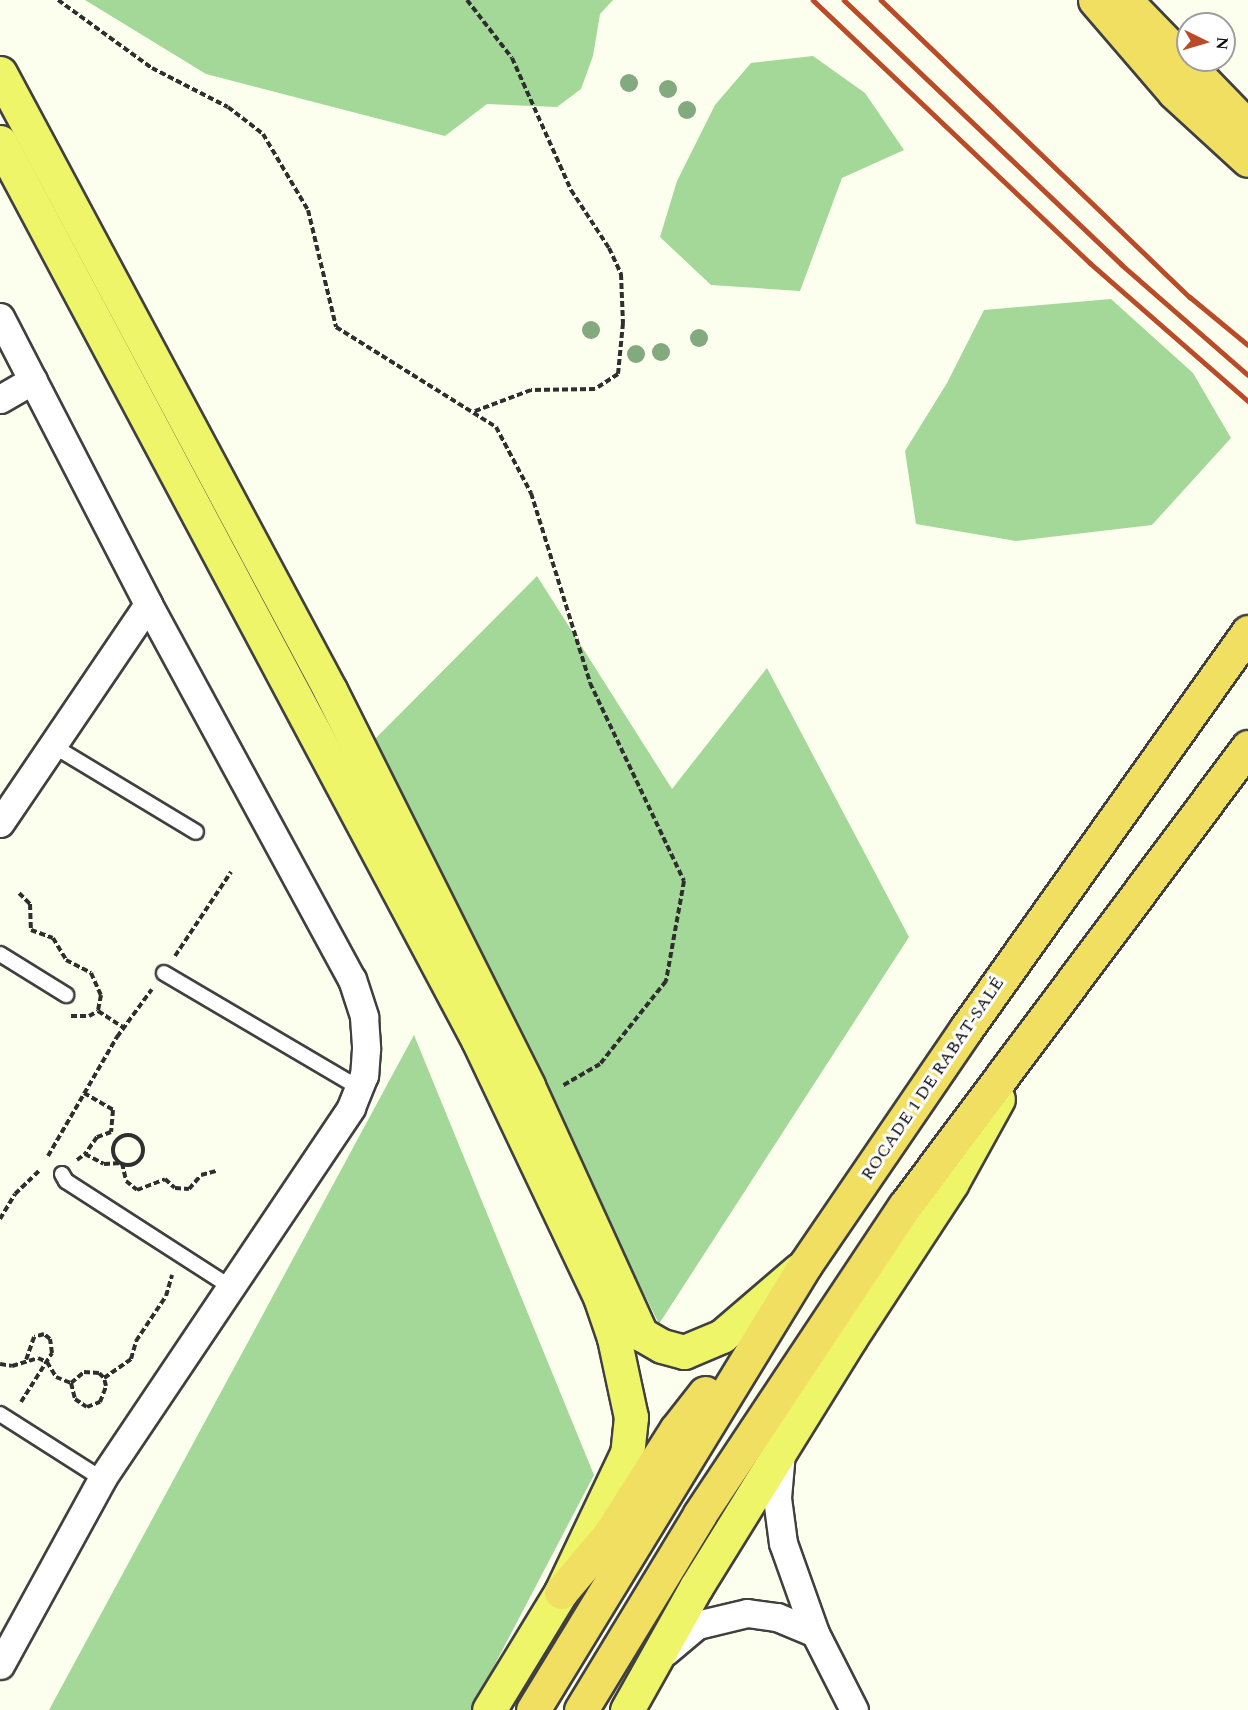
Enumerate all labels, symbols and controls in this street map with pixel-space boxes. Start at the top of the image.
north arrow [1176,12,1236,72]
text: N [1209,36,1234,51]
street label: ROCADE 1 DE RABAT-SALÉ [857,973,1009,1185]

